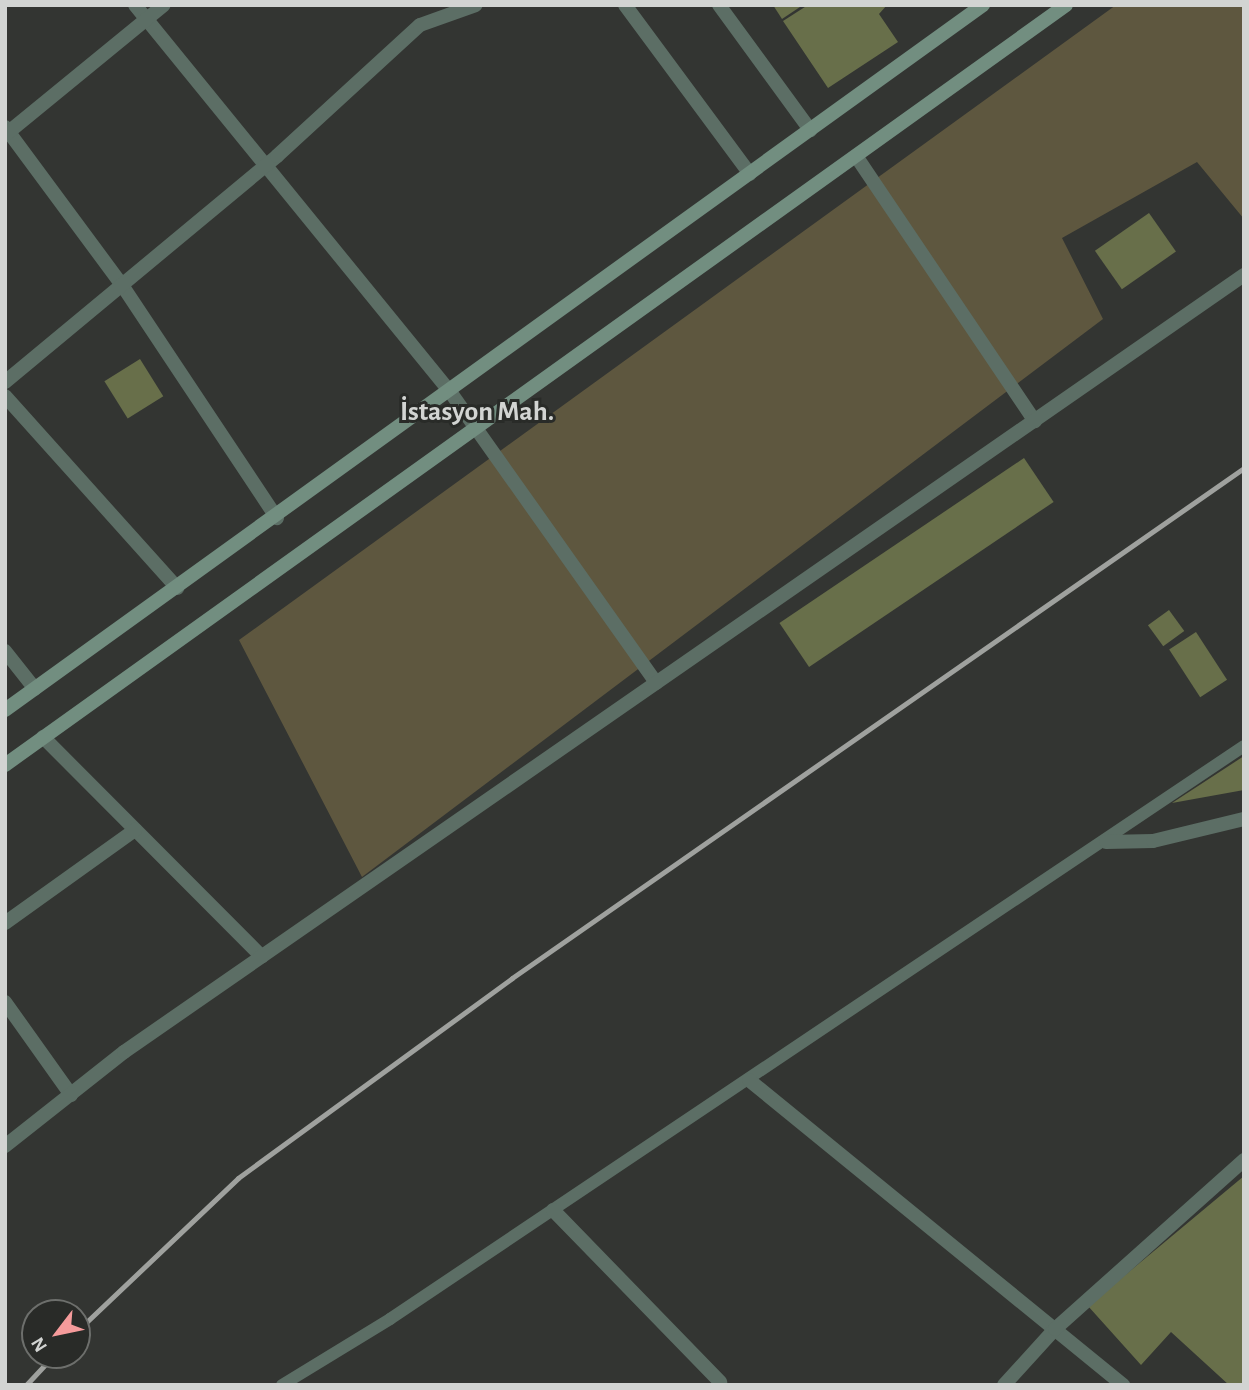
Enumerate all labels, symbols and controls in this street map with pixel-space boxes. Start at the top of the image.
district label: İstasyon Mah. [400,395,554,429]
north arrow [21,1299,91,1369]
text: N [28,1334,51,1355]

